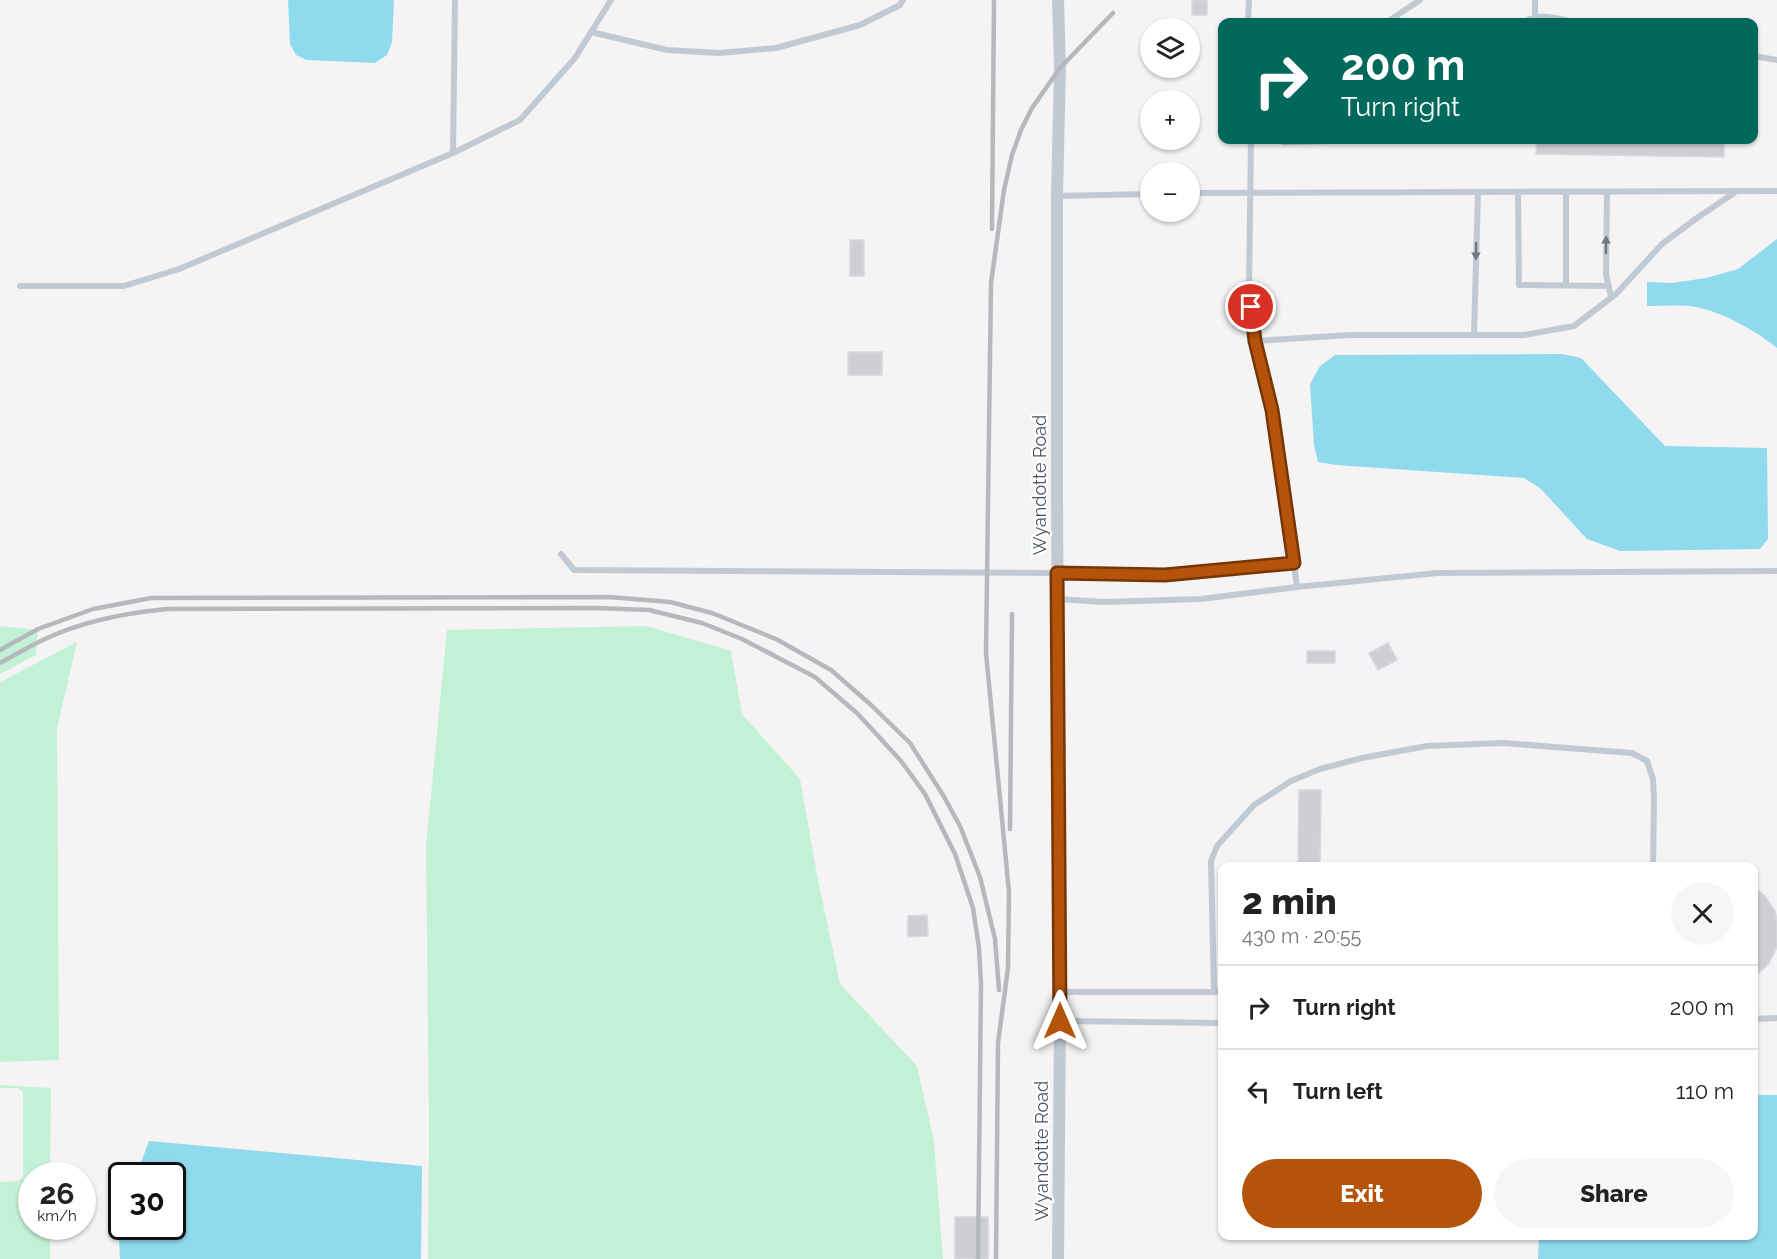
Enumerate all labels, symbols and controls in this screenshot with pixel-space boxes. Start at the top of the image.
map controls [1140,18,1200,222]
button: layers [1140,18,1200,78]
text: 200 m [1341,41,1465,90]
icon: right [1242,42,1320,120]
button: + [1140,90,1200,150]
text: Turn right [1341,91,1460,122]
button: − [1140,162,1200,222]
one-way arrow [1601,235,1611,254]
one-way arrow [1472,241,1481,260]
pin [1225,281,1276,332]
icon: arrive [1234,290,1267,323]
street label: Wyandotte Road [1029,415,1050,555]
text: 2 min [1242,880,1337,922]
button: close [1671,882,1734,945]
text: 430 m · 20:55 [1242,924,1362,948]
position arrow [1028,989,1092,1053]
icon: right [1242,991,1275,1024]
text: Turn right [1293,994,1396,1020]
text: 200 m [1670,994,1734,1020]
icon: left [1242,1075,1275,1108]
text: Turn left [1293,1078,1383,1104]
text: 110 m [1676,1078,1734,1104]
street label: Wyandotte Road [1031,1081,1052,1221]
button: Exit [1242,1159,1482,1228]
button: Share [1494,1159,1734,1228]
speed limit sign: 30 [108,1162,186,1240]
text: 26 [39,1176,75,1211]
text: km/h [37,1207,77,1225]

